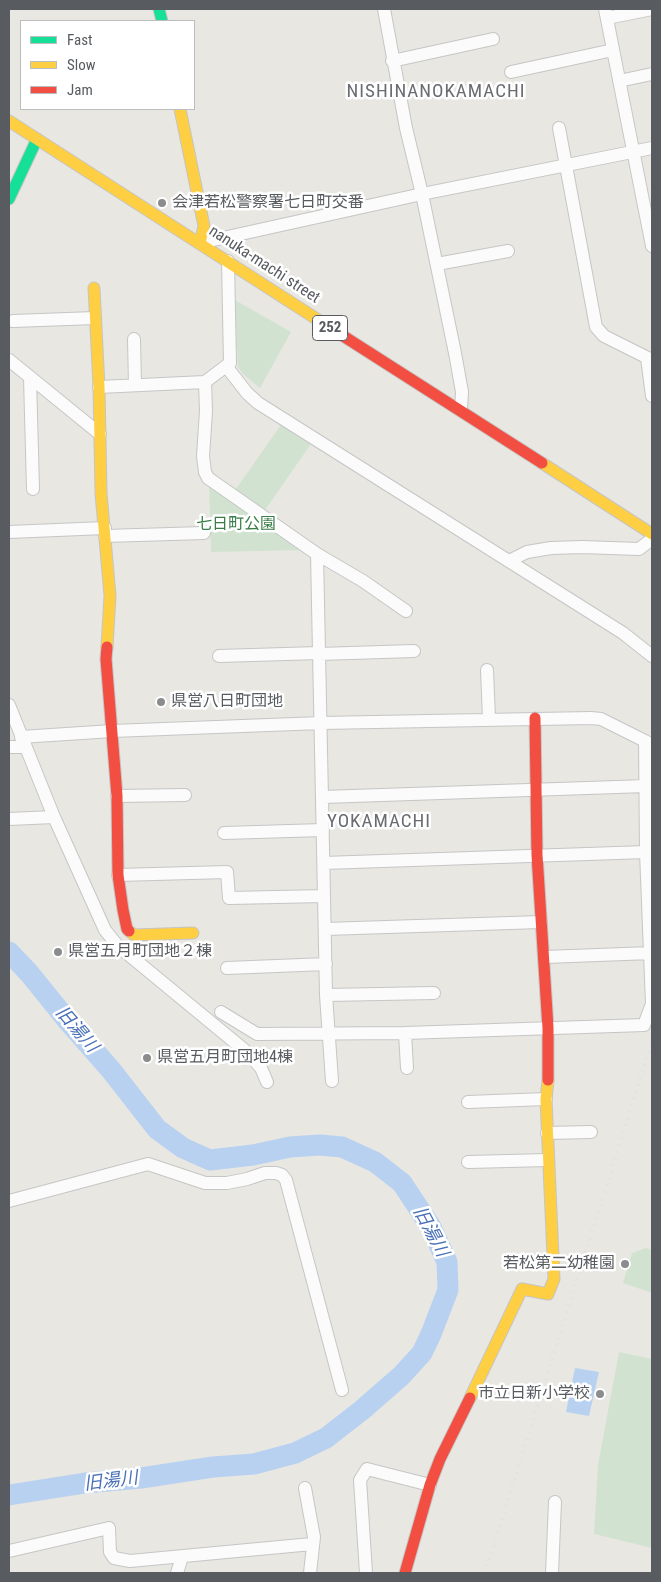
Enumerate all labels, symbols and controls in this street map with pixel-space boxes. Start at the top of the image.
legend [20,20,195,110]
text: Fast [67,31,92,49]
text: Slow [67,56,96,74]
text: Jam [67,81,93,99]
district label: NISHINANOKAMACHI [345,81,527,103]
place label: 会津若松警察署七日町交番 [172,193,364,213]
marker: 会津若松警察署七日町交番 [156,197,168,209]
street label: nanuka-machi street [205,222,323,308]
road number: 252 [312,316,348,340]
park label: 七日町公園 [196,515,276,535]
place label: 県営八日町団地 [171,692,283,712]
marker: 県営八日町団地 [155,696,167,708]
district label: YOKAMACHI [326,811,432,833]
place label: 県営五月町団地２棟 [68,942,212,962]
marker: 県営五月町団地２棟 [52,946,64,958]
water label: 旧湯川 [50,1003,102,1057]
place label: 県営五月町団地4棟 [157,1048,293,1068]
marker: 県営五月町団地4棟 [141,1052,153,1064]
water label: 旧湯川 [408,1203,452,1261]
place label: 若松第二幼稚園 [503,1254,615,1274]
marker: 若松第二幼稚園 [619,1258,631,1270]
place label: 市立日新小学校 [478,1384,590,1404]
marker: 市立日新小学校 [594,1388,606,1400]
water label: 旧湯川 [83,1468,139,1496]

